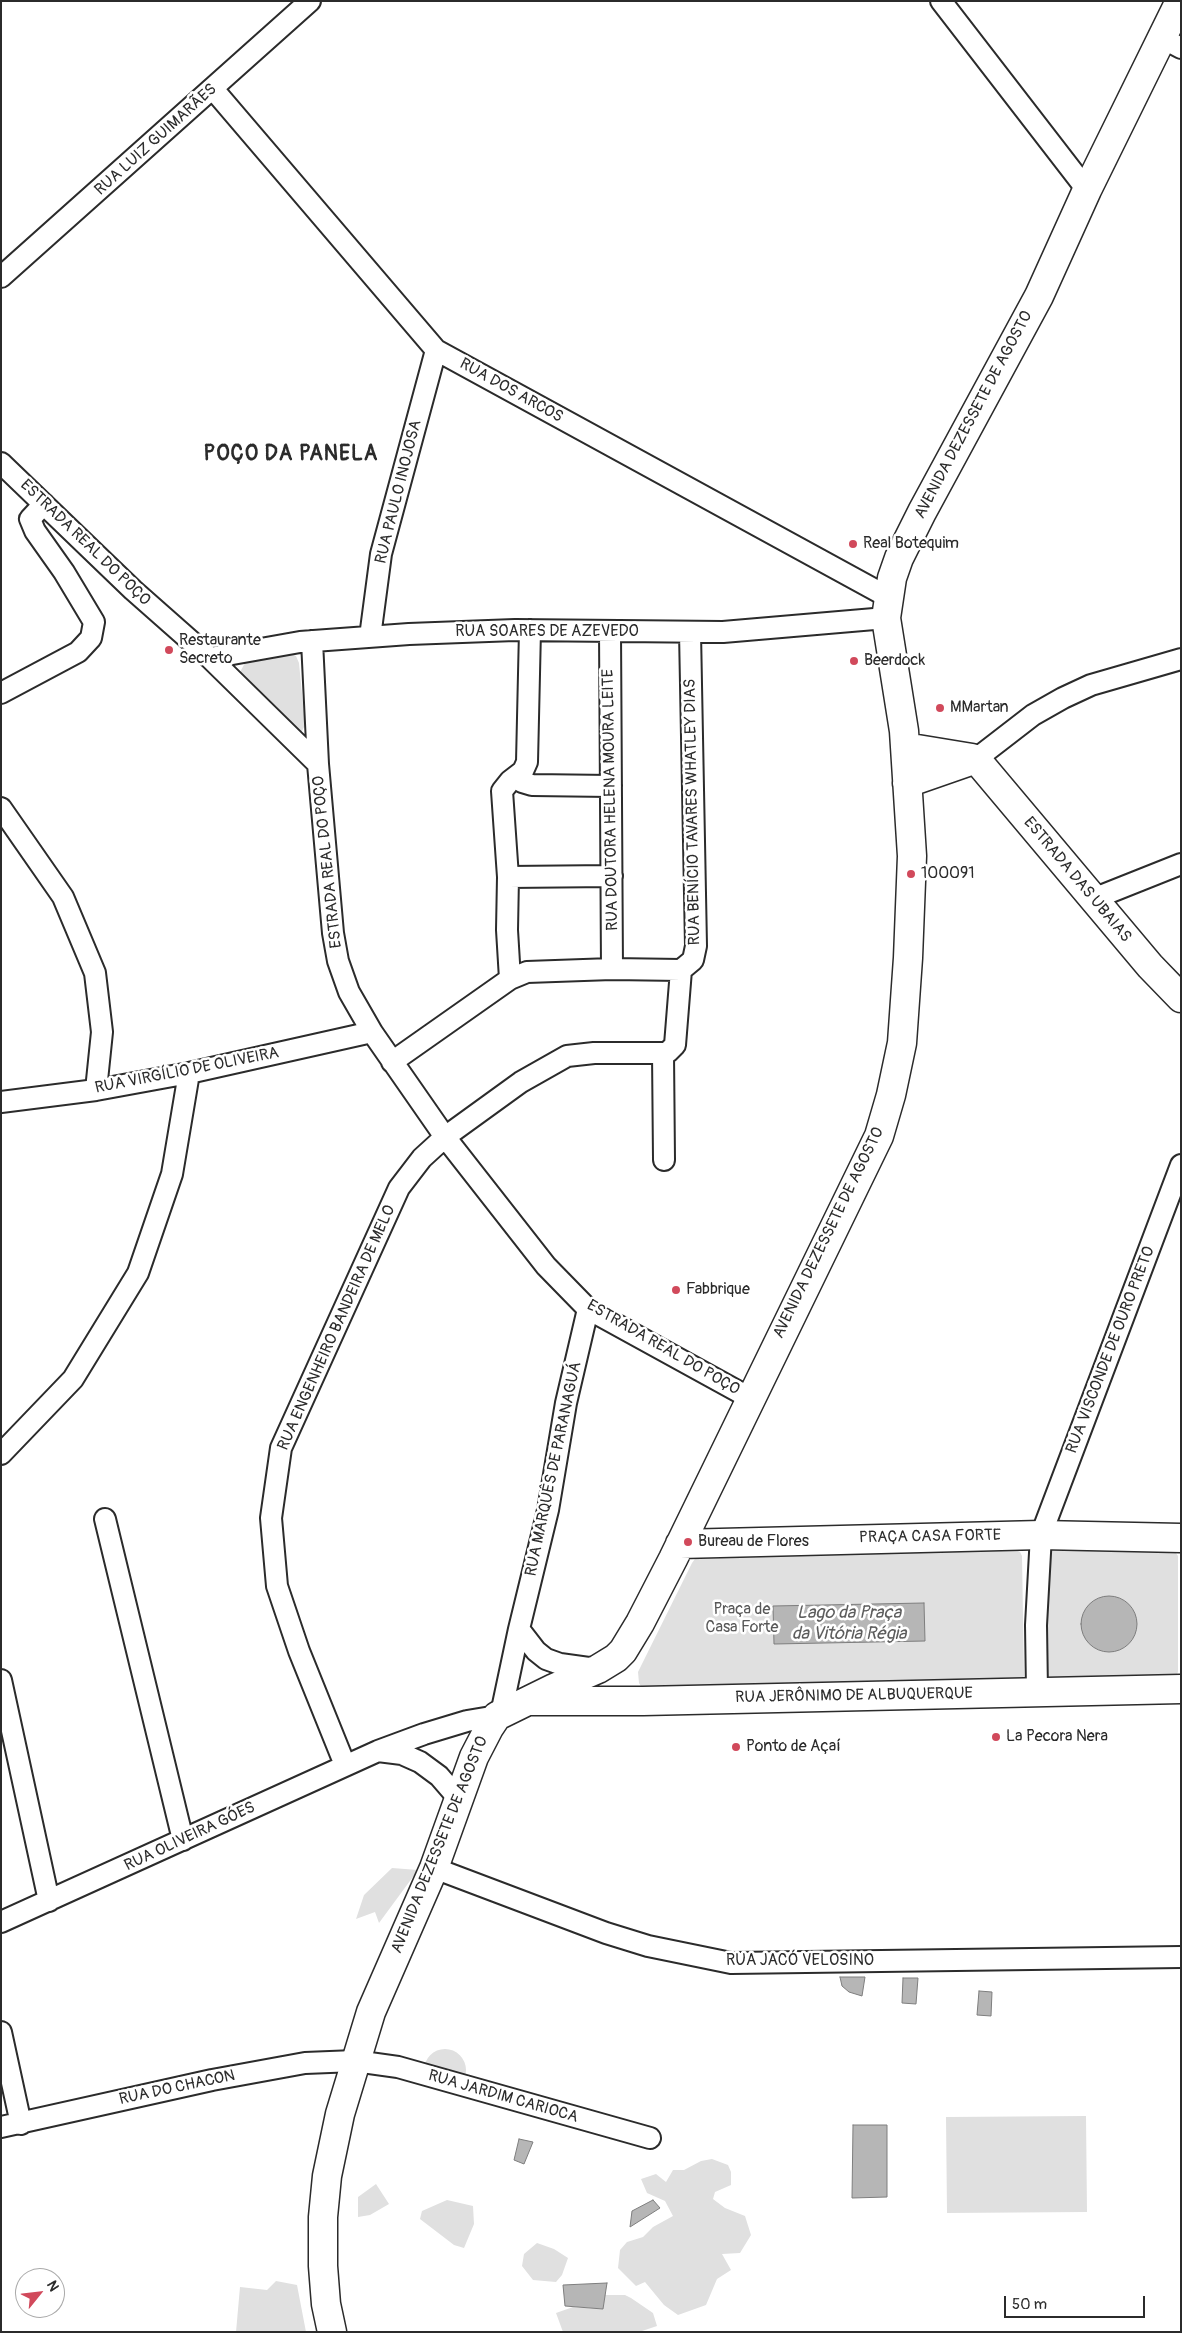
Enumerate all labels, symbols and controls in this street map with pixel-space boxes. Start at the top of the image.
street label: RUA LUIZ GUIMARÃES [91,80,221,200]
street label: AVENIDA DEZESSETE DE AGOSTO [911,308,1037,522]
street label: RUA DOS ARCOS [456,355,566,427]
street label: RUA PAULO INOJOSA [372,418,426,566]
district label: POÇO DA PANELA [202,442,380,468]
street label: ESTRADA REAL DO POÇO [16,476,154,610]
place label: Real Botequim [863,534,959,554]
marker: Real Botequim [847,538,859,550]
street label: RUA SOARES DE AZEVEDO [455,622,639,642]
place label: Restaurante Secreto [179,631,261,669]
marker: Restaurante Secreto [163,644,175,656]
place label: Beerdock [864,651,925,671]
marker: Beerdock [848,655,860,667]
street label: RUA DOUTORA HELENA MOURA LEITE [599,669,623,931]
street label: RUA BENÍCIO TAVARES WHATLEY DIAS [681,678,705,946]
place label: MMartan [950,698,1009,718]
marker: MMartan [934,702,946,714]
street label: ESTRADA REAL DO POÇO [309,775,347,949]
street label: ESTRADA DAS UBAIAS [1019,813,1135,947]
place label: 100091 [921,864,975,884]
marker: 100091 [905,868,917,880]
street label: RUA VIRGÍLIO DE OLIVEIRA [93,1044,281,1098]
street label: AVENIDA DEZESSETE DE AGOSTO [769,1124,889,1342]
street label: RUA ENGENHEIRO BANDEIRA DE MELO [274,1203,400,1453]
street label: RUA VISCONDE DE OURO PRETO [1063,1244,1159,1456]
place label: Fabbrique [686,1280,750,1300]
marker: Fabbrique [670,1284,682,1296]
street label: ESTRADA REAL DO POÇO [583,1296,743,1400]
street label: RUA MARQUÊS DE PARANAGUÁ [522,1360,586,1578]
street label: PRAÇA CASA FORTE [859,1526,1001,1548]
place label: Bureau de Flores [698,1532,809,1552]
marker: Bureau de Flores [682,1536,694,1548]
park label: Praça de Casa Forte [706,1600,778,1638]
water label: Lago da Praça da Vitória Régia [792,1602,906,1645]
street label: RUA JERÔNIMO DE ALBUQUERQUE [735,1684,973,1708]
place label: La Pecora Nera [1006,1727,1108,1747]
marker: La Pecora Nera [990,1731,1002,1743]
street label: AVENIDA DEZESSETE DE AGOSTO [388,1734,492,1956]
place label: Ponto de Açaí [746,1737,841,1757]
marker: Ponto de Açaí [730,1741,742,1753]
street label: RUA OLIVEIRA GÓES [122,1798,258,1876]
street label: RUA JACÓ VELOSINO [726,1951,874,1971]
street label: RUA DO CHACON [117,2066,237,2110]
street label: RUA JARDIM CARIOCA [426,2066,580,2128]
north arrow [15,2268,65,2318]
text: N [43,2278,62,2294]
scale bar [1007,2286,1148,2318]
text: 50 m [1012,2295,1047,2314]

